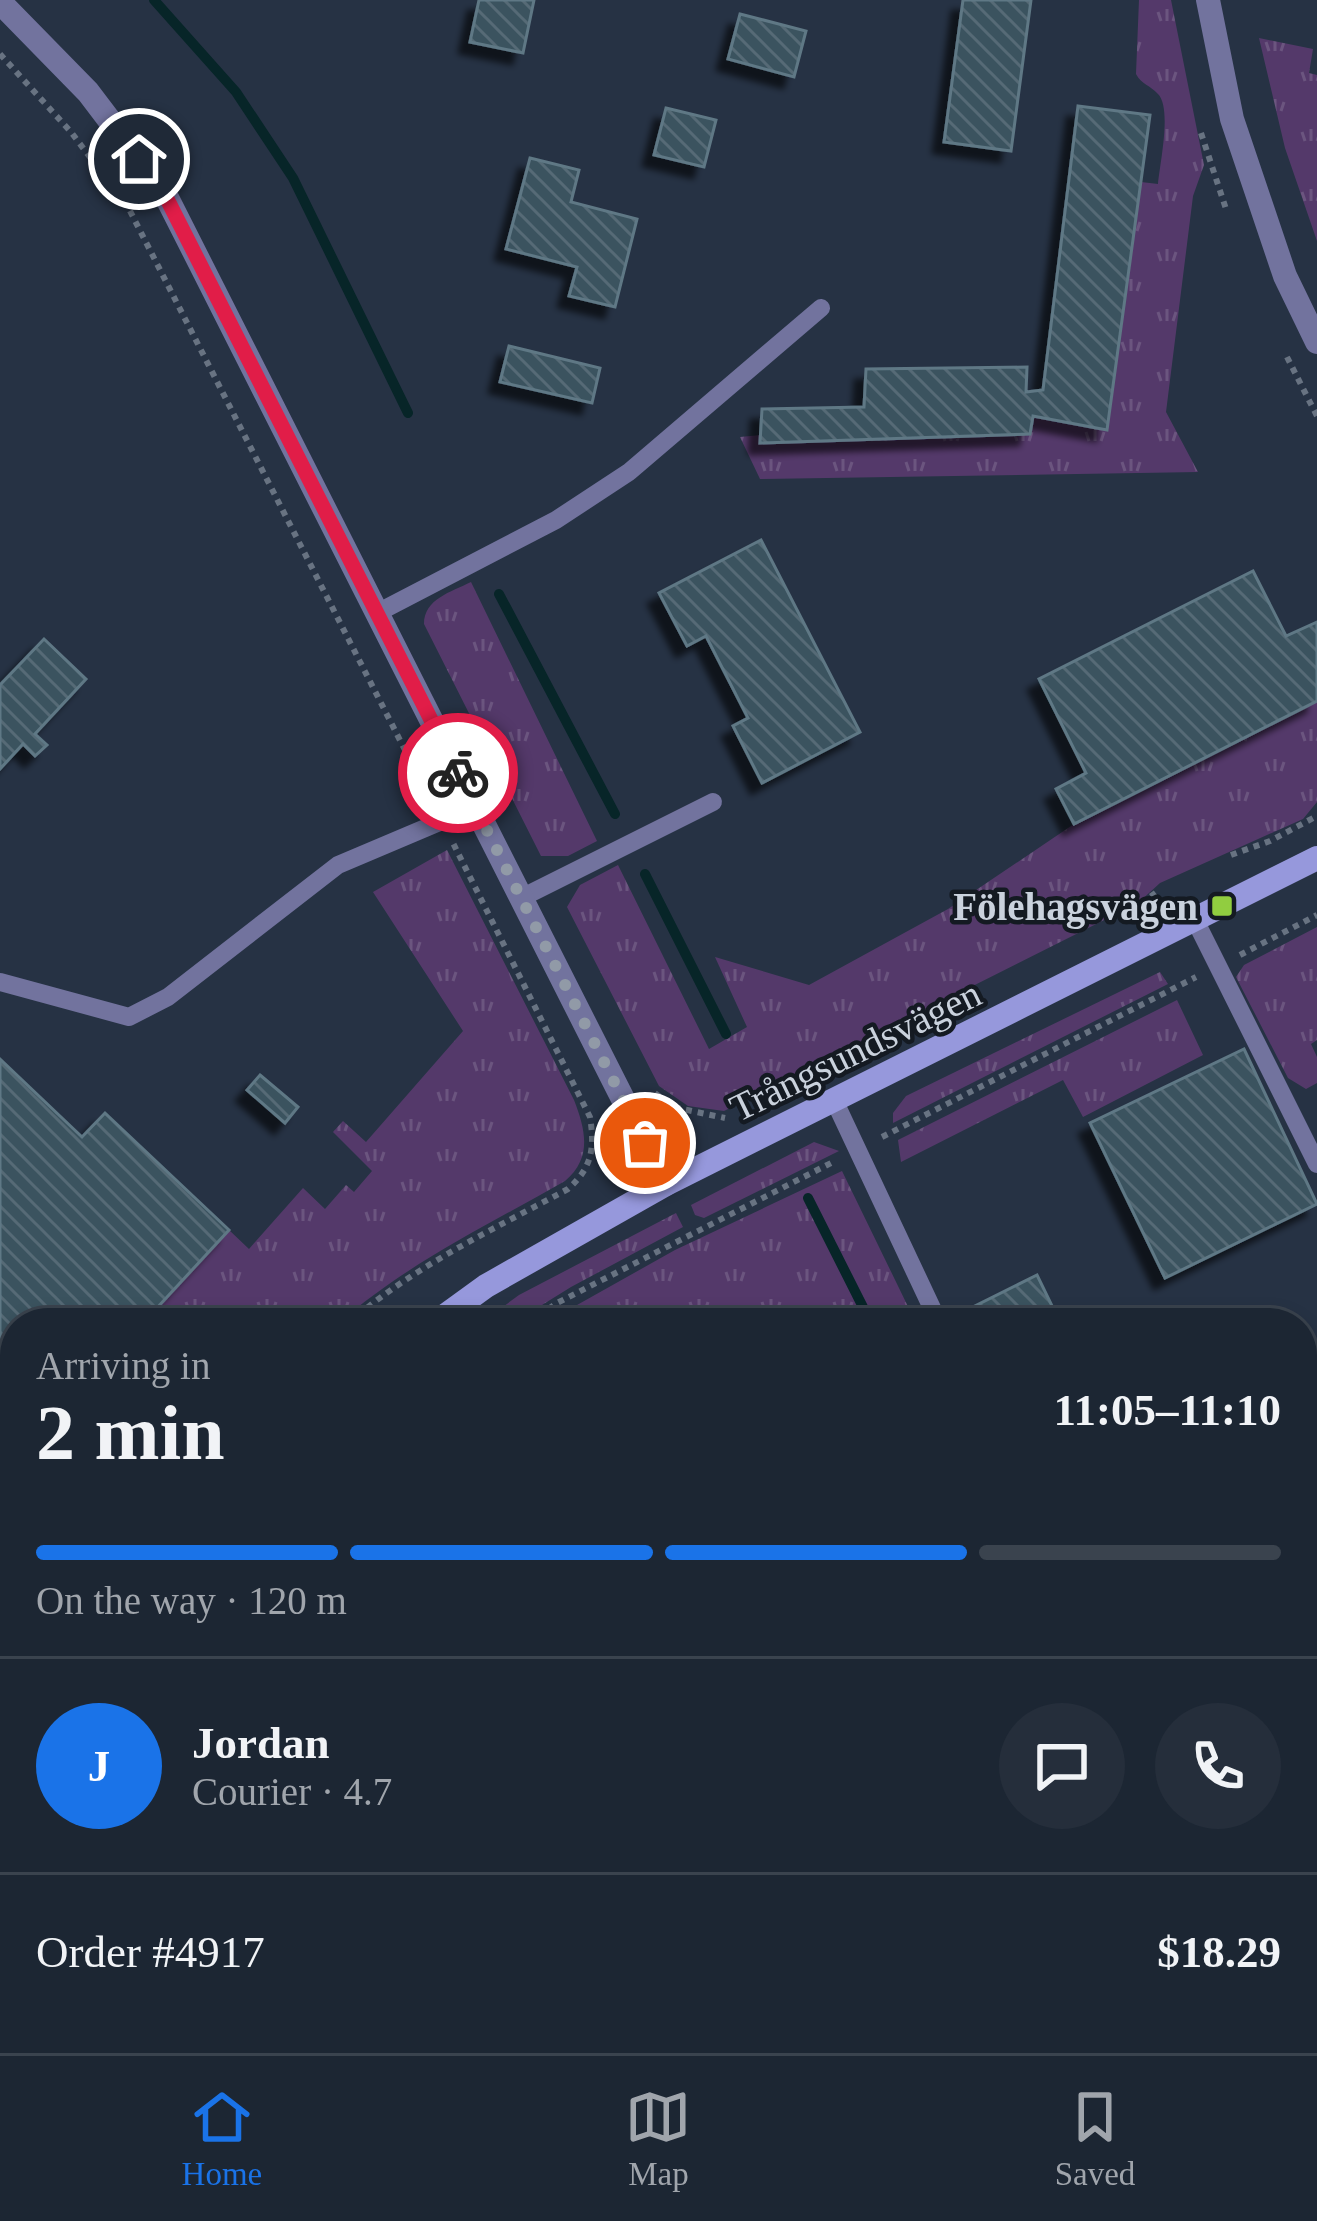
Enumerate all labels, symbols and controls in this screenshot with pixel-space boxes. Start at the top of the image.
pin [88,108,190,210]
icon: home [106,126,172,192]
courier [398,713,518,833]
icon: bike [425,740,491,806]
place label: Fölehagsvägen [953,885,1198,929]
marker: Fölehagsvägen [1209,893,1235,919]
street label: Trångsundsvägen [723,971,988,1131]
pin [594,1092,696,1194]
icon: bag [612,1110,678,1176]
text: Arriving in [36,1344,210,1387]
text: 11:05–11:10 [1053,1385,1281,1435]
text: 2 min [36,1389,225,1476]
text: On the way · 120 m [36,1579,347,1622]
button: chat [999,1703,1125,1829]
button: phone [1155,1703,1281,1829]
text: Jordan [192,1718,330,1768]
text: J [88,1741,110,1791]
text: Courier · 4.7 [192,1770,392,1813]
text: Order #4917 [36,1927,265,1977]
text: $18.29 [1157,1927,1281,1977]
tab: Home [182,2084,262,2193]
tab: Map [625,2084,691,2193]
tab: Saved [1055,2084,1135,2193]

